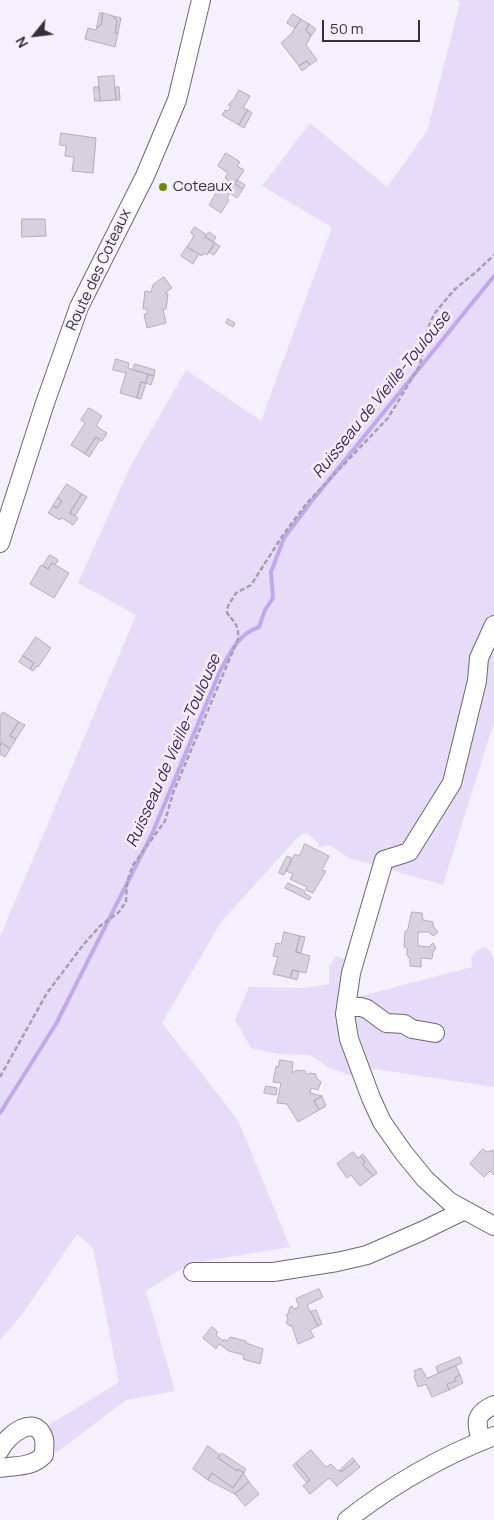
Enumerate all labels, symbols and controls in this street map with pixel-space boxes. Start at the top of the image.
north arrow [10,10,60,60]
scale bar [324,10,422,42]
text: 50 m [330,18,364,39]
text: N [11,34,32,52]
place label: Coteaux [173,178,232,196]
marker: Coteaux [157,181,169,193]
street label: Route des Coteaux [63,206,135,334]
water label: Ruisseau de Vieille-Toulouse [309,308,455,482]
water label: Ruisseau de Vieille-Toulouse [123,652,225,850]

